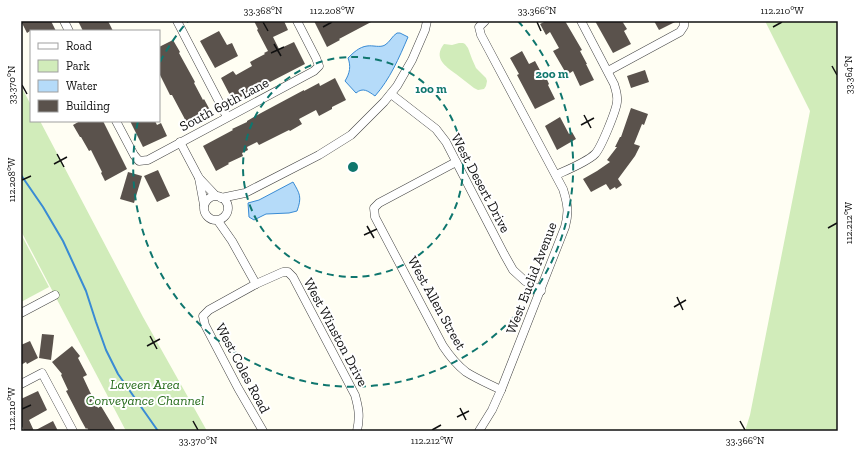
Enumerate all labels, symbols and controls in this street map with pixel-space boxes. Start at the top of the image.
text: 33.368°N [244,5,283,17]
text: 112.208°W [310,5,355,17]
text: 33.366°N [518,5,557,17]
text: 112.210°W [760,5,804,17]
legend [30,30,160,122]
text: Road [66,39,92,53]
text: 33.364°N [843,55,855,94]
text: Park [66,59,91,73]
text: 33.370°N [6,65,18,104]
text: 200 m [535,67,569,81]
street label: South 69th Lane [177,74,272,135]
text: Water [66,79,98,93]
text: 100 m [415,82,447,96]
text: Building [66,99,110,113]
street label: West Desert Drive [447,131,514,236]
text: 112.208°W [6,157,18,202]
centre of rings [346,160,360,174]
text: 112.212°W [843,201,855,244]
street label: West Euclid Avenue [502,219,561,337]
street label: West Allen Street [404,254,470,354]
street label: West Winston Drive [300,275,372,390]
street label: West Coles Road [212,320,274,416]
park label: Laveen Area Conveyance Channel [86,376,204,409]
text: 112.210°W [6,387,18,431]
text: 33.370°N [179,435,218,447]
text: 112.212°W [411,435,454,447]
text: 33.366°N [726,435,765,447]

